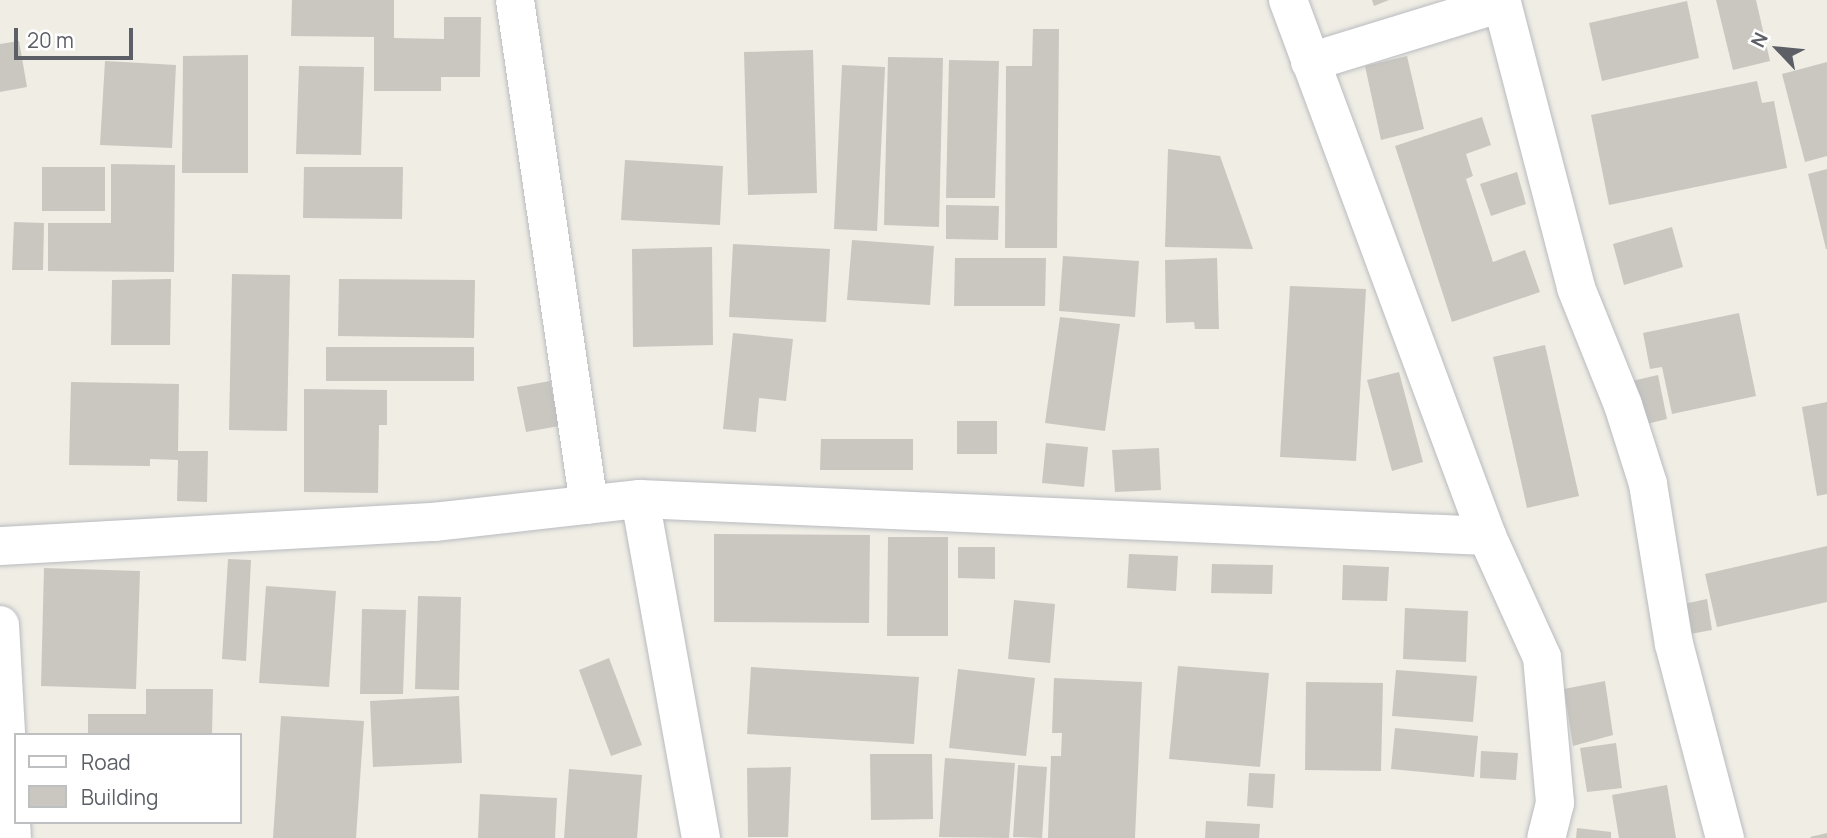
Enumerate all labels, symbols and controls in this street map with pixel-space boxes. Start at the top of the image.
scale bar [18,14,136,58]
north arrow [1743,14,1813,84]
text: 20 m [27,26,74,54]
text: N [1744,28,1774,52]
legend [14,733,242,824]
text: Road [81,748,131,776]
text: Building [81,783,158,811]

